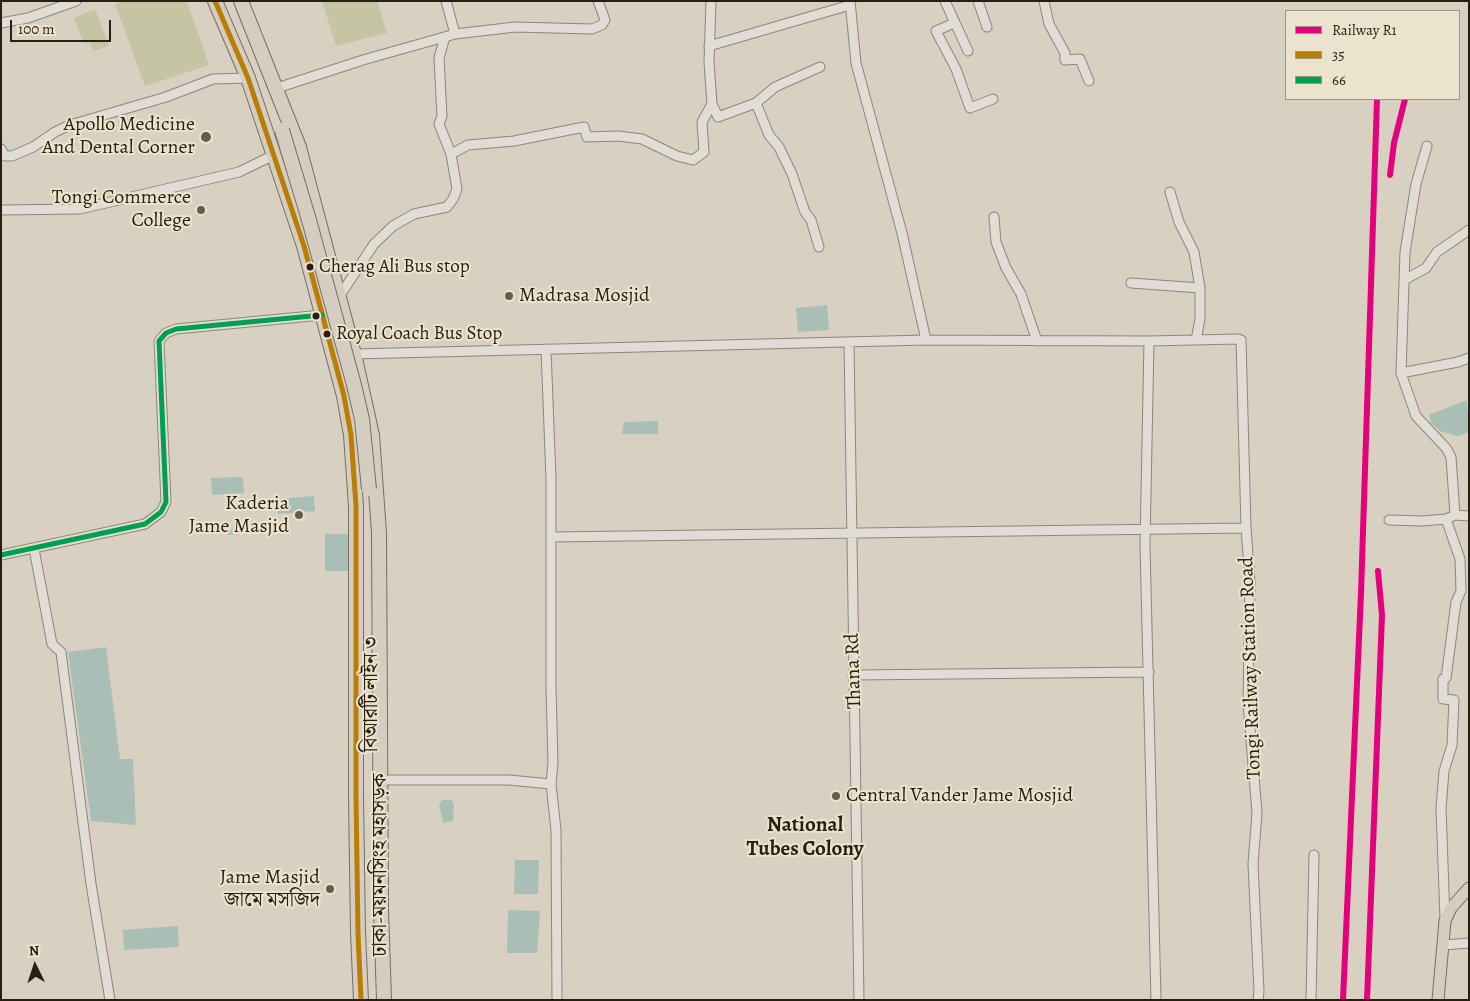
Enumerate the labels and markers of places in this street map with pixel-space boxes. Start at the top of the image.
place label: Apollo Medicine And Dental Corner [42,113,195,160]
marker: Apollo Medicine And Dental Corner [199,130,213,144]
place label: Tongi Commerce College [52,186,191,233]
marker: Tongi Commerce College [195,204,207,216]
place label: Cherag Ali Bus stop [319,256,470,278]
marker: Cherag Ali Bus stop [305,262,315,272]
place label: Madrasa Mosjid [519,284,650,308]
marker: Madrasa Mosjid [503,290,515,302]
unlabelled marker [311,311,321,321]
place label: Royal Coach Bus Stop [336,323,502,345]
marker: Royal Coach Bus Stop [322,329,332,339]
place label: Kaderia Jame Masjid [189,492,289,539]
marker: Kaderia Jame Masjid [293,509,305,521]
place label: Central Vander Jame Mosjid [846,784,1073,808]
marker: Central Vander Jame Mosjid [830,790,842,802]
place label: Jame Masjid জামে মসজিদ [220,866,320,913]
marker: Jame Masjid জামে মসজিদ [324,883,336,895]

